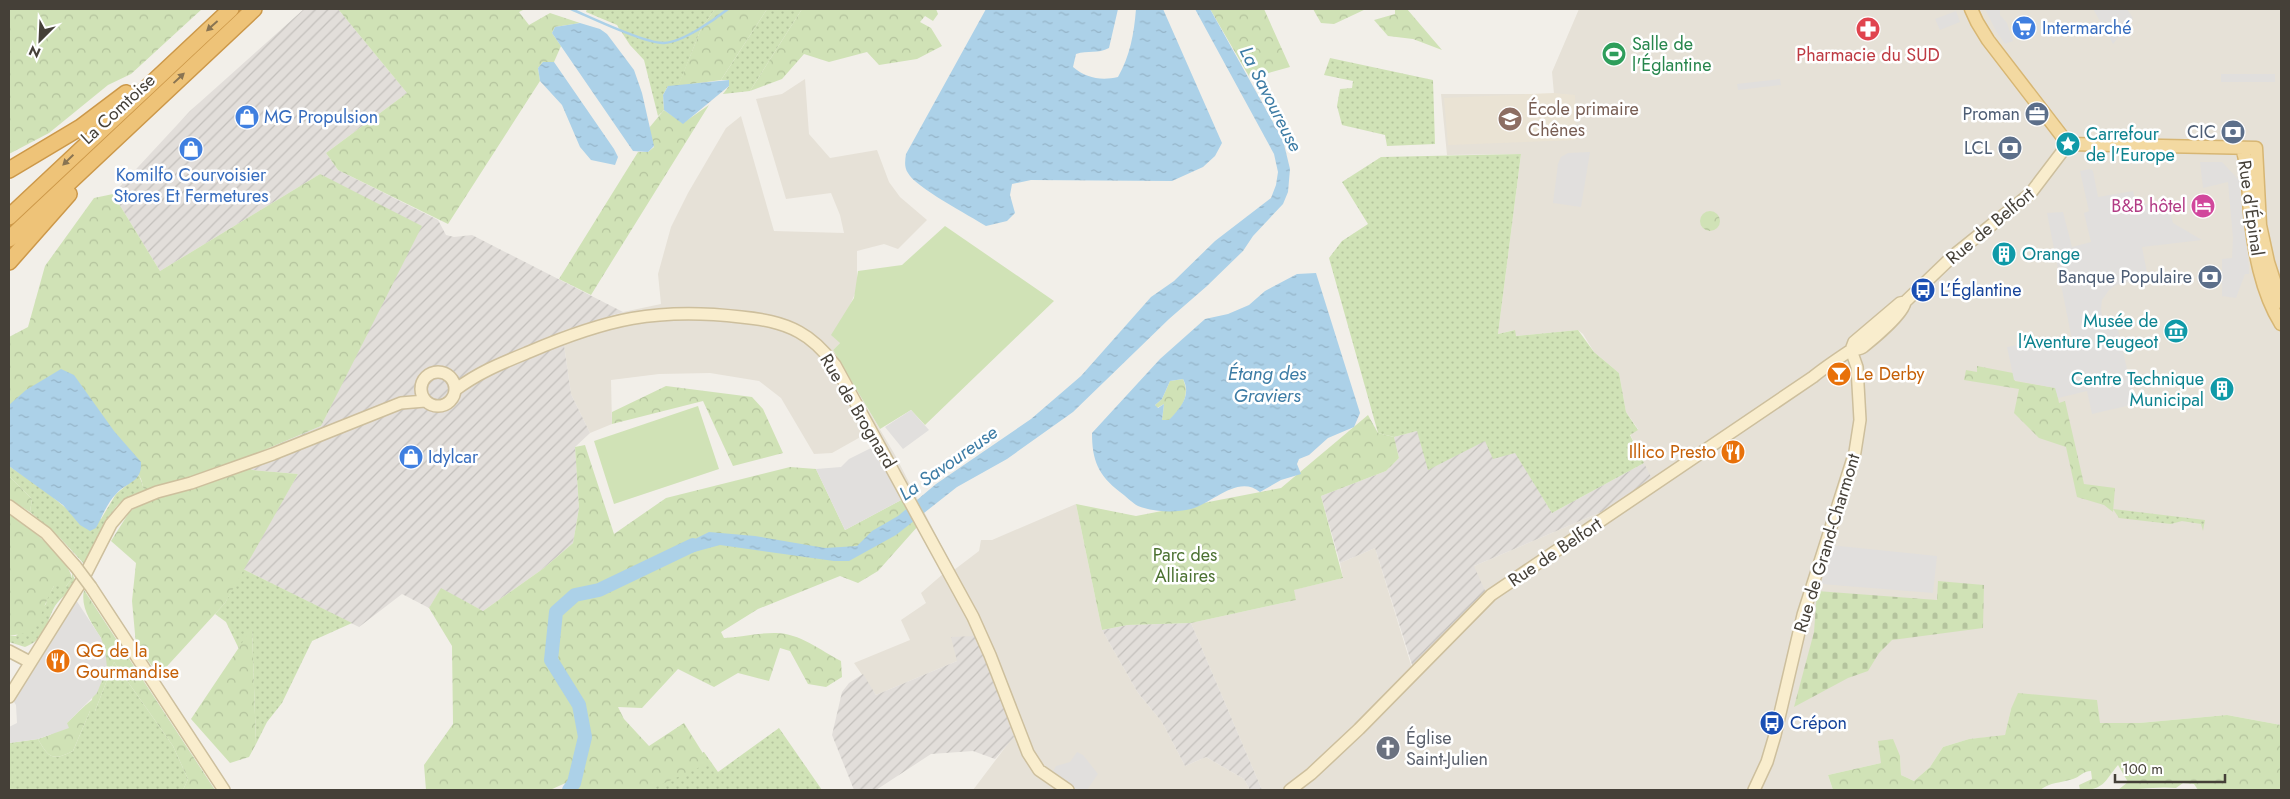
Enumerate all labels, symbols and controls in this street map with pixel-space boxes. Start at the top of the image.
north arrow [15,15,65,65]
supermarket icon: Intermarché [2011,15,2037,41]
place label: Intermarché [2042,15,2132,41]
pharmacy icon: Pharmacie du SUD [1855,16,1881,42]
one-way arrow [206,20,218,32]
place label: Salle de l'Églantine [1632,31,1711,78]
text: N [26,40,44,63]
sports icon: Salle de l'Églantine [1601,41,1627,67]
water label: La Savoureuse [1233,42,1309,157]
place label: Pharmacie du SUD [1796,42,1940,68]
street label: La Comtoise [75,68,161,150]
one-way arrow [172,72,184,84]
place label: École primaire Chênes [1528,96,1639,143]
place label: Proman [1963,101,2020,127]
office icon: Proman [2024,101,2050,127]
shop icon: MG Propulsion [234,104,260,130]
place label: MG Propulsion [264,104,378,130]
school or university icon: École primaire Chênes [1497,106,1523,132]
place label: CIC [2187,119,2216,145]
bank icon: CIC [2220,119,2246,145]
place label: Carrefour de l'Europe [2086,121,2175,168]
place icon: Carrefour de l'Europe [2055,131,2081,157]
place label: LCL [1964,135,1992,161]
bank icon: LCL [1997,135,2023,161]
shop icon: Komilfo Courvoisier Stores Et Fermetures [178,136,204,162]
one-way arrow [62,154,74,166]
street label: Rue d'Épinal [2231,158,2271,258]
place label: Komilfo Courvoisier Stores Et Fermetures [114,162,268,209]
street label: Rue de Belfort [1940,181,2040,271]
place label: B&B hôtel [2111,193,2186,219]
hotel icon: B&B hôtel [2190,193,2216,219]
building icon: Orange [1991,241,2017,267]
place label: Orange [2022,241,2080,267]
place label: Banque Populaire [2058,264,2192,290]
bank icon: Banque Populaire [2197,264,2223,290]
bus stop icon: L’Églantine [1910,277,1936,303]
place label: L’Églantine [1940,277,2022,303]
place label: Musée de l'Aventure Peugeot [2018,308,2159,355]
museum icon: Musée de l'Aventure Peugeot [2163,318,2189,344]
street label: Rue de Brognard [813,349,903,473]
water label: Étang des Graviers [1228,360,1307,409]
bar icon: Le Derby [1826,361,1852,387]
place label: Le Derby [1856,361,1924,387]
place label: Centre Technique Municipal [2071,366,2204,413]
building icon: Centre Technique Municipal [2209,376,2235,402]
water label: La Savoureuse [893,419,1003,507]
place label: Illico Presto [1629,439,1716,465]
restaurant icon: Illico Presto [1720,439,1746,465]
shop icon: Idylcar [398,444,424,470]
place label: Idylcar [428,444,479,470]
street label: Rue de Grand-Charmont [1787,450,1867,636]
street label: Rue de Belfort [1503,511,1608,593]
park label: Parc des Alliaires [1153,542,1217,589]
place label: QG de la Gourmandise [76,638,179,685]
restaurant icon: QG de la Gourmandise [45,648,71,674]
bus stop icon: Crépon [1759,710,1785,736]
place label: Crépon [1790,710,1847,736]
place label: Église Saint-Julien [1406,725,1488,772]
church icon: Église Saint-Julien [1375,735,1401,761]
scale bar [2115,752,2225,784]
text: 100 m [2122,758,2163,780]

